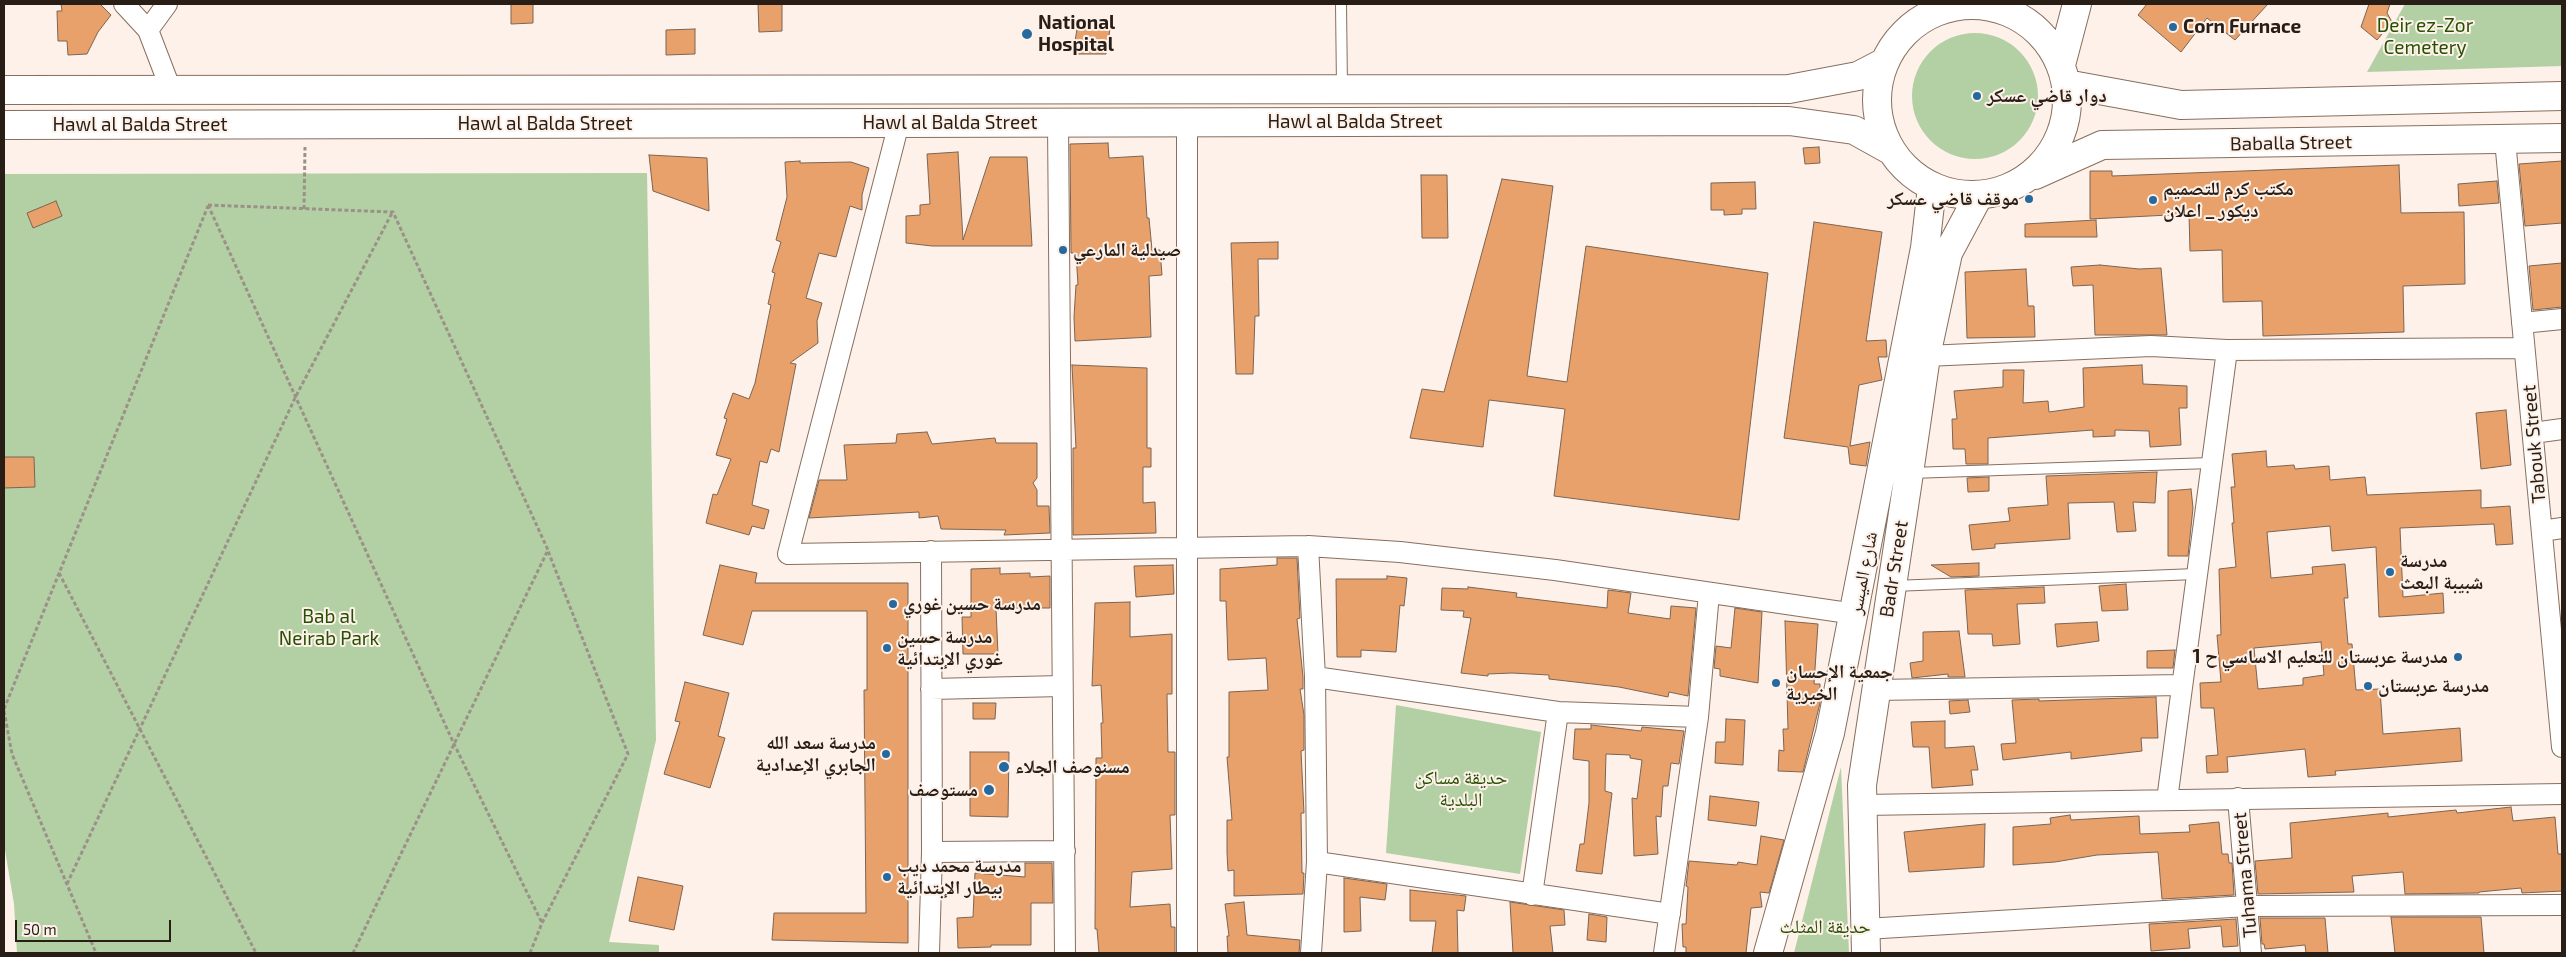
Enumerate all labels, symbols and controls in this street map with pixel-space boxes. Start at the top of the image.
place label: National Hospital [1038,12,1115,56]
park label: Deir ez-Zor Cemetery [2377,15,2473,59]
place label: Corn Furnace [2183,16,2301,38]
marker: Corn Furnace [2167,21,2179,33]
marker: National Hospital [1020,27,1034,41]
place label: دوار قاضي عسكر [1987,85,2107,107]
marker: دوار قاضي عسكر [1971,90,1983,102]
street label: Hawl al Balda Street [1267,111,1443,133]
street label: Hawl al Balda Street [862,112,1038,134]
street label: Hawl al Balda Street [457,113,633,135]
street label: Hawl al Balda Street [52,114,228,136]
street label: Baballa Street [2230,131,2352,155]
place label: مكتب كرم للتصميم ديكور _ اعلان [2163,178,2294,222]
place label: موقف قاضي عسكر [1887,188,2019,210]
marker: موقف قاضي عسكر [2023,193,2035,205]
marker: مكتب كرم للتصميم ديكور _ اعلان [2147,194,2159,206]
place label: صيدلية المارعي [1073,239,1181,261]
marker: صيدلية المارعي [1057,244,1069,256]
street label: Tabouk Street [2517,384,2551,504]
street label: Badr Street [1875,519,1913,619]
street label: شارع الميسر [1844,530,1882,616]
place label: مدرسة شبيبة البعث [2400,550,2483,594]
marker: مدرسة شبيبة البعث [2384,566,2396,578]
place label: مدرسة حسين غوري [903,593,1041,615]
marker: مدرسة حسين غوري [887,598,899,610]
park label: Bab al Neirab Park [279,606,379,650]
place label: مدرسة حسين غوري الإبتدائية [897,626,1003,670]
marker: مدرسة حسين غوري الإبتدائية [881,642,893,654]
place label: مدرسة عربستان للتعليم الاساسي ح 1 [2193,646,2448,668]
marker: مدرسة عربستان للتعليم الاساسي ح 1 [2452,651,2464,663]
place label: جمعية الإحسان الخيرية [1786,661,1893,705]
place label: مدرسة عربستان [2378,675,2489,697]
marker: جمعية الإحسان الخيرية [1770,677,1782,689]
marker: مدرسة عربستان [2362,680,2374,692]
place label: مدرسة سعد الله الجابري الإعدادية [756,732,876,776]
marker: مدرسة سعد الله الجابري الإعدادية [880,748,892,760]
place label: مسنوصف الجلاء [1015,756,1130,778]
marker: مسنوصف الجلاء [997,760,1011,774]
park label: حديقة مساكن البلدية [1415,767,1507,811]
place label: مستوصف [909,779,978,801]
marker: مستوصف [982,783,996,797]
street label: Tuhama Street [2228,811,2262,939]
place label: مدرسة محمد ديب بيطار الإبتدائية [897,855,1022,899]
marker: مدرسة محمد ديب بيطار الإبتدائية [881,871,893,883]
scale bar [18,910,174,942]
park label: حديقة المثلث [1779,916,1871,938]
text: 50 m [23,920,57,938]

